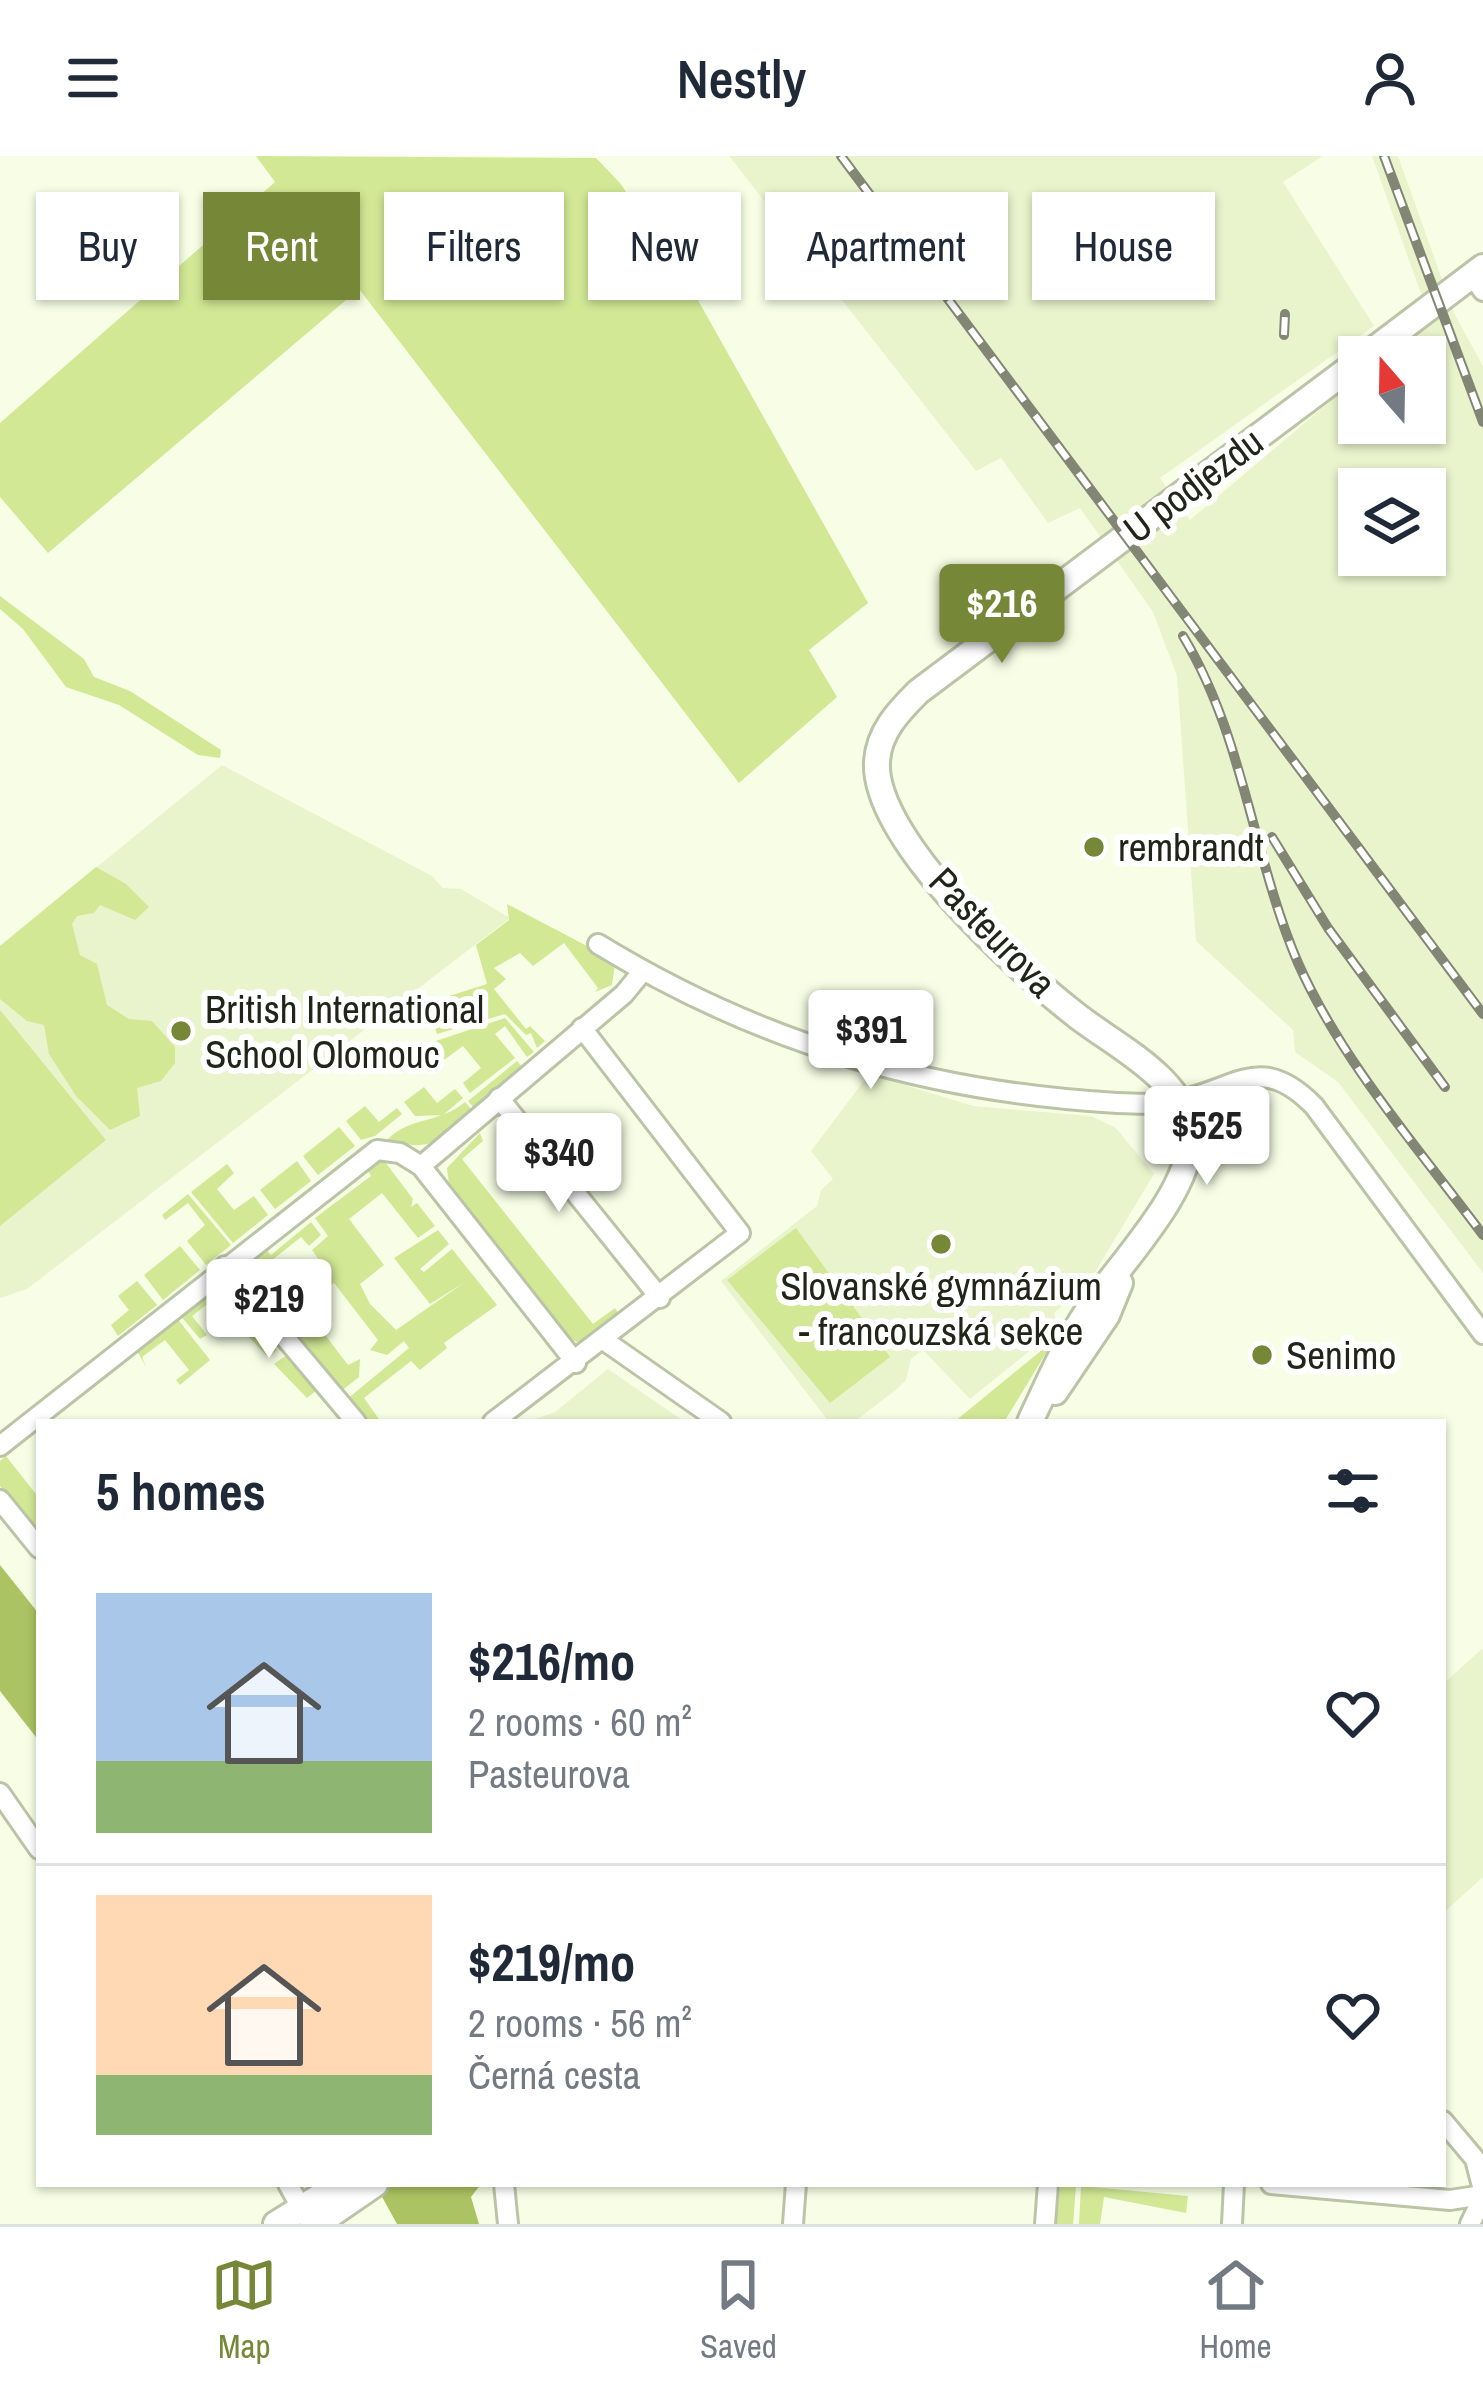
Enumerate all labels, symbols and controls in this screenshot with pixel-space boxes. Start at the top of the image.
text: Nestly [677,42,806,115]
icon: menu [60,45,126,111]
icon: person [1357,45,1423,111]
chip: Buy [36,192,179,300]
chip: Rent [203,192,360,300]
chip: Filters [384,192,564,300]
chip: New [588,192,741,300]
chip: Apartment [765,192,1008,300]
chip: House [1032,192,1215,300]
north arrow [1338,336,1446,444]
map controls [1338,336,1446,576]
street label: U podjezdu [1113,416,1273,554]
button: layers [1338,468,1446,576]
pin: $216 [931,564,1073,666]
text: $216 [966,577,1038,629]
place label: rembrandt [1118,821,1264,873]
marker: rembrandt [1081,834,1107,860]
street label: Pasteurova [918,856,1068,1008]
place label: British International School Olomouc [205,983,484,1080]
pin: $391 [800,990,942,1092]
text: $391 [835,1003,907,1055]
marker: British International School Olomouc [168,1018,194,1044]
pin: $525 [1136,1086,1278,1188]
text: $525 [1171,1099,1243,1151]
pin: $340 [488,1113,630,1215]
text: $340 [523,1126,595,1178]
marker: Slovanské gymnázium - francouzská sekce [928,1231,954,1257]
pin: $219 [198,1259,340,1361]
place label: Slovanské gymnázium - francouzská sekce [780,1260,1102,1357]
text: $219 [233,1272,305,1324]
place label: Senimo [1286,1329,1396,1381]
marker: Senimo [1249,1342,1275,1368]
text: 5 homes [96,1457,266,1526]
icon: filters [1320,1458,1386,1524]
text: $216/mo [468,1627,635,1696]
icon: home [192,1641,336,1785]
icon: heart [1320,1680,1386,1746]
text: 2 rooms · 60 m² [468,1696,692,1748]
text: Pasteurova [468,1748,630,1800]
text: $219/mo [468,1928,635,1997]
icon: home [192,1943,336,2087]
icon: heart [1320,1982,1386,2048]
text: 2 rooms · 56 m² [468,1997,692,2049]
text: Černá cesta [468,2049,640,2101]
tab: Map [211,2252,277,2368]
tab: Saved [700,2252,777,2368]
tab: Home [1199,2252,1272,2368]

